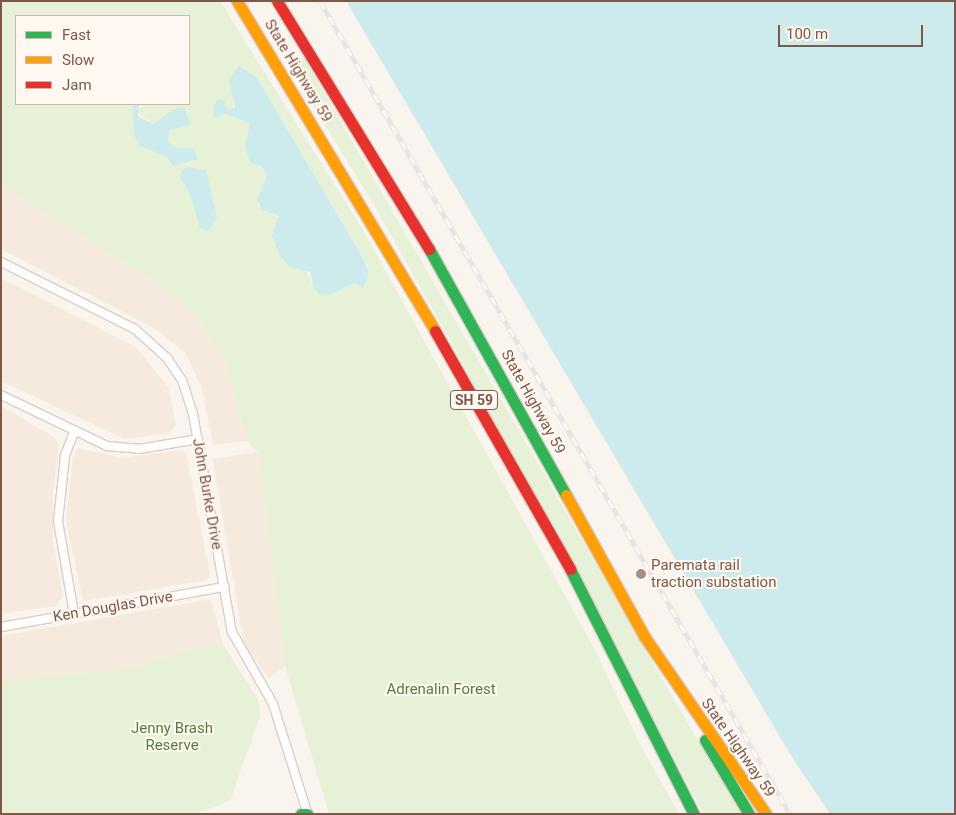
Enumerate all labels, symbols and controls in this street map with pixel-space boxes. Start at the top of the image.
legend [15,15,190,105]
scale bar [781,15,926,47]
street label: State Highway 59 [260,16,336,126]
text: 100 m [786,25,828,43]
text: Fast [62,26,91,44]
text: Slow [62,51,94,69]
text: Jam [62,76,92,94]
street label: State Highway 59 [497,347,569,457]
road number: SH 59 [449,388,499,412]
street label: John Burke Drive [188,437,226,551]
place label: Paremata rail traction substation [651,556,776,591]
marker: Paremata rail traction substation [635,568,647,580]
street label: Ken Douglas Drive [52,588,174,626]
park label: Adrenalin Forest [386,681,496,699]
street label: State Highway 59 [697,695,779,801]
park label: Jenny Brash Reserve [131,719,213,754]

